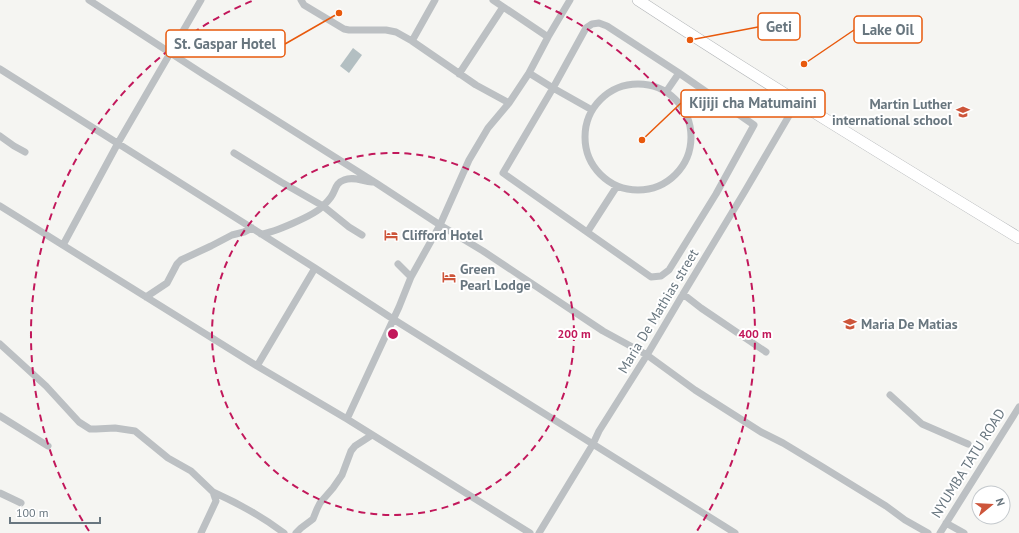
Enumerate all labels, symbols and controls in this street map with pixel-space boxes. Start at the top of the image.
callout: Geti [758,13,800,40]
callout: Lake Oil [854,16,922,43]
text: Geti [766,17,792,36]
text: Lake Oil [862,20,915,39]
callout: St. Gaspar Hotel [166,30,285,57]
text: St. Gaspar Hotel [174,34,277,53]
callout: Kijiji cha Matumaini [681,90,825,117]
text: Kijiji cha Matumaini [689,93,817,112]
place label: Martin Luther international school [832,95,953,129]
school or university icon: Martin Luther international school [955,104,971,120]
place label: Clifford Hotel [402,226,484,244]
hotel icon: Clifford Hotel [383,227,399,243]
street label: Maria De Mathias street [614,245,702,377]
place label: Green Pearl Lodge [460,260,531,294]
hotel icon: Green Pearl Lodge [441,269,457,285]
place label: Maria De Matias [861,315,958,333]
school or university icon: Maria De Matias [842,316,858,332]
text: 200 m [557,326,591,341]
text: 400 m [738,326,772,341]
centre of rings [386,327,400,341]
street label: NYUMBA TATU ROAD [927,405,1009,521]
north arrow [971,485,1011,525]
scale bar [10,499,100,525]
text: 100 m [16,505,49,520]

